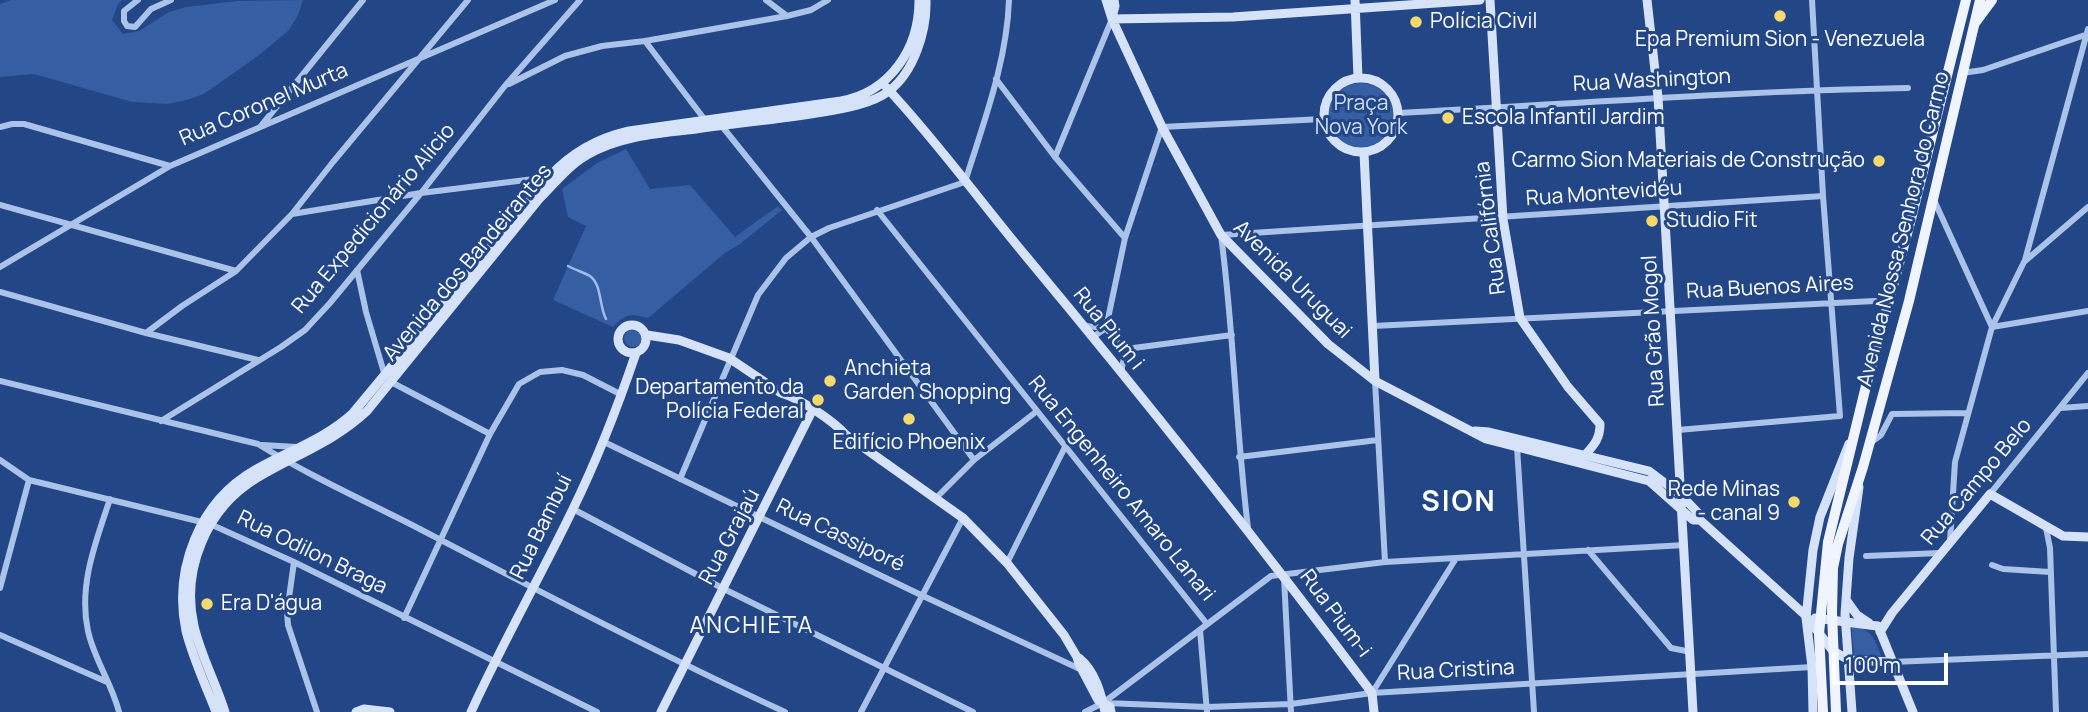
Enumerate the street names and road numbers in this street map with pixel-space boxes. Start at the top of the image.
street label: Rua Coronel Murta [176,58,352,152]
street label: Rua Washington [1572,64,1732,98]
street label: Avenida Nossa Senhora do Carmo [1853,69,1955,389]
street label: Rua Expedicionário Alicio [287,119,461,319]
street label: Avenida dos Bandeirantes [378,159,558,367]
street label: Rua Califórnia [1470,160,1512,296]
street label: Rua Montevidéu [1525,176,1683,212]
street label: Avenida Uruguai [1228,216,1356,344]
street label: Rua Grão Mogol [1637,255,1671,407]
street label: Rua Buenos Aires [1686,271,1854,305]
street label: Rua Pium i [1067,283,1149,375]
street label: Rua Engenheiro Amaro Lanari [1022,371,1220,607]
street label: Rua Campo Belo [1917,414,2037,550]
street label: Rua Bambuí [506,470,578,584]
street label: Rua Grajaú [694,485,766,589]
street label: Rua Cassiporé [772,494,908,578]
street label: Rua Odilon Braga [233,506,391,600]
street label: Rua Pium-i [1294,565,1376,663]
street label: Rua Cristina [1397,655,1515,687]

